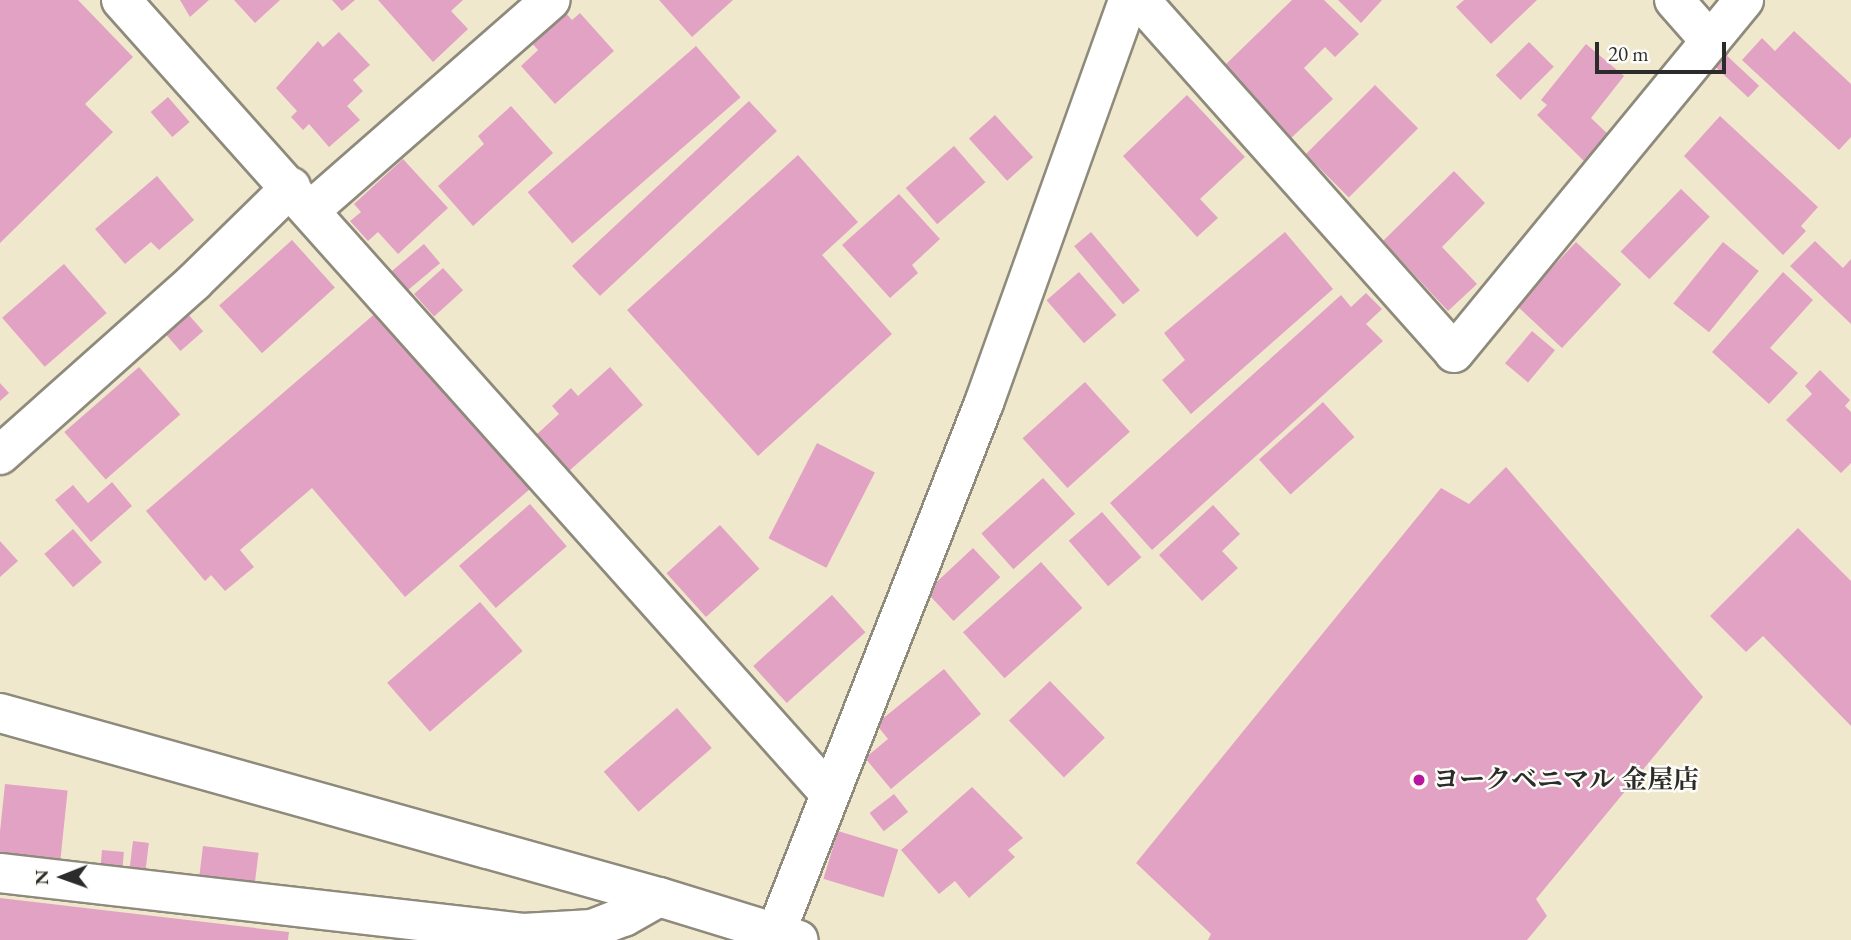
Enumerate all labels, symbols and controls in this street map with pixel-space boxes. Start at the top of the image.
scale bar [1599,28,1730,72]
text: 20 m [1608,40,1649,67]
place label: ヨークベニマル 金屋店 [1433,764,1699,796]
marker: ヨークベニマル 金屋店 [1411,772,1427,788]
north arrow [28,842,98,912]
text: N [29,869,54,885]

